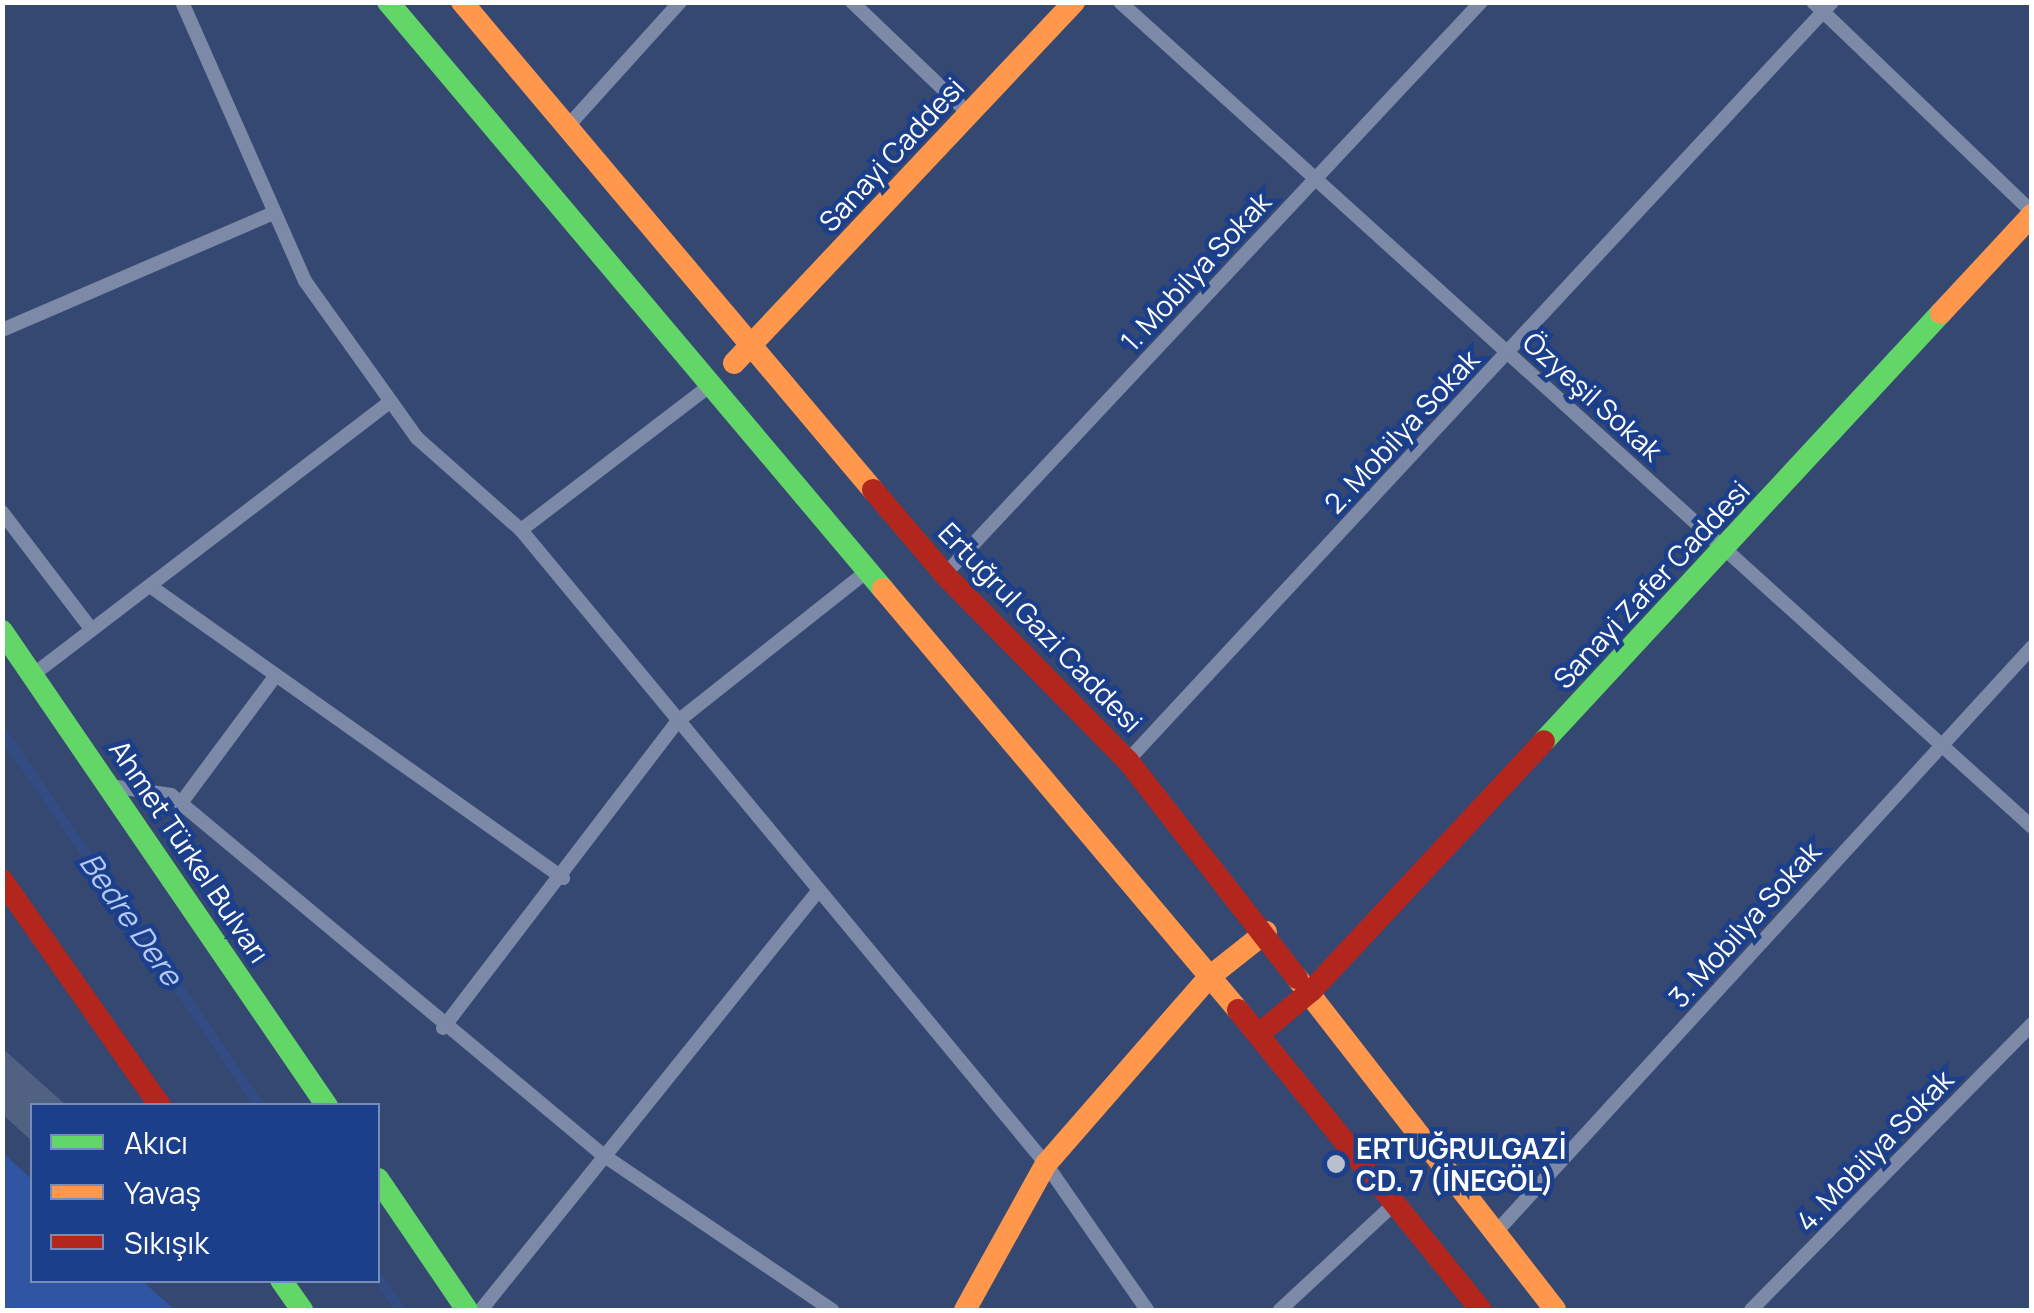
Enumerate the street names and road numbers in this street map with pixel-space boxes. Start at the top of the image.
street label: Sanayi Caddesi [811,70,971,238]
street label: 1. Mobilya Sokak [1113,185,1277,357]
street label: Özyeşil Sokak [1516,325,1670,467]
street label: 2. Mobilya Sokak [1317,342,1485,520]
street label: Sanayi Zafer Caddesi [1546,473,1756,695]
street label: Ertuğrul Gazi Caddesi [932,515,1150,739]
street label: Ahmet Türkel Bulvarı [103,733,277,969]
street label: 3. Mobilya Sokak [1661,835,1827,1013]
street label: 4. Mobilya Sokak [1789,1062,1959,1238]

